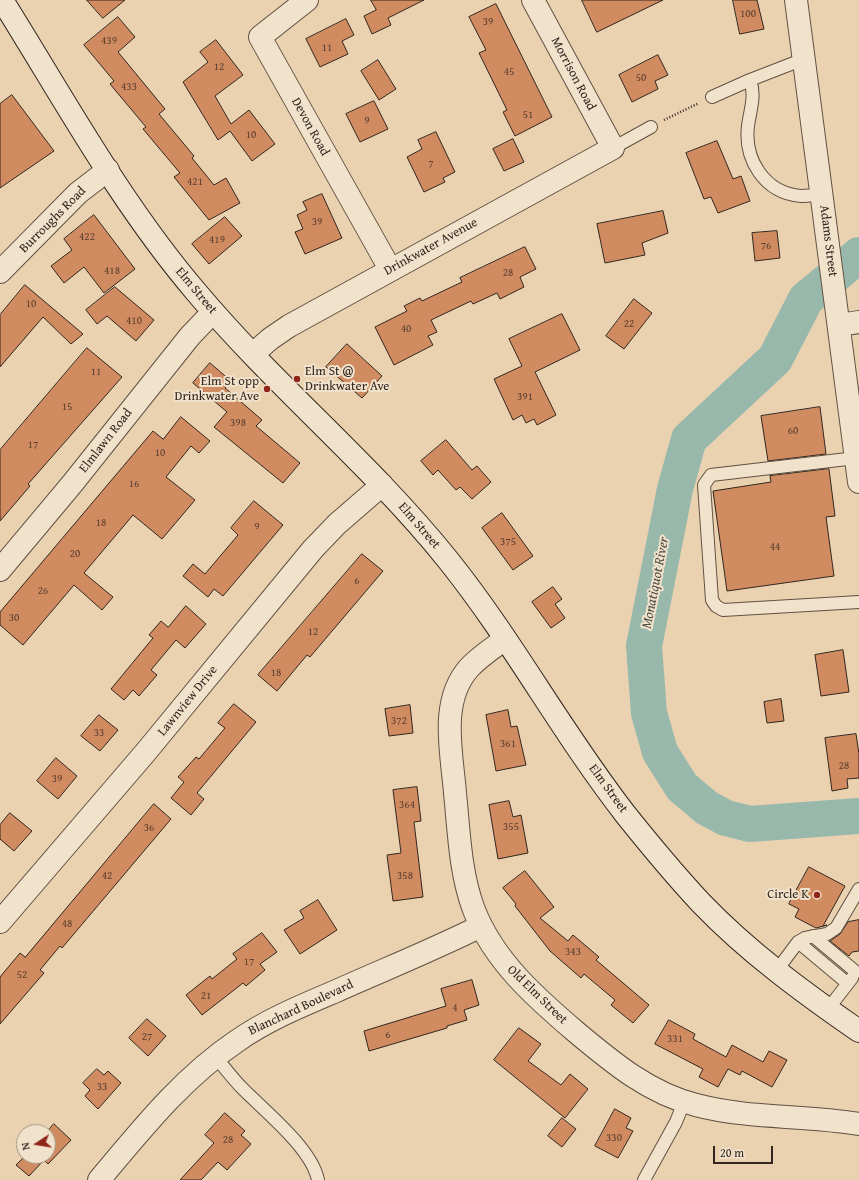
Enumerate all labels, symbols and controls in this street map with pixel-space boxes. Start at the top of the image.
house number: 100 [740,7,756,21]
house number: 39 [483,15,493,29]
house number: 439 [101,34,117,48]
street label: Morrison Road [547,35,599,113]
house number: 11 [322,41,332,55]
house number: 12 [214,60,224,74]
house number: 45 [504,65,514,79]
house number: 50 [636,71,646,85]
house number: 433 [121,80,137,94]
street label: Devon Road [288,95,332,159]
house number: 51 [523,108,533,122]
house number: 9 [364,114,370,128]
house number: 10 [246,128,256,142]
house number: 7 [428,157,434,171]
house number: 421 [187,175,203,189]
street label: Burroughs Road [17,184,89,256]
street label: Adams Street [816,204,840,278]
house number: 39 [312,215,322,229]
street label: Drinkwater Avenue [381,215,481,279]
house number: 422 [79,230,95,244]
house number: 419 [209,233,225,247]
house number: 76 [761,239,771,253]
house number: 418 [104,264,120,278]
street label: Elm Street [172,264,220,318]
house number: 28 [503,266,513,280]
house number: 10 [26,297,36,311]
house number: 410 [126,314,142,328]
house number: 22 [624,317,634,331]
house number: 40 [401,322,411,336]
place label: Elm St @ Drinkwater Ave [305,364,389,395]
house number: 11 [91,365,101,379]
place label: Elm St opp Drinkwater Ave [175,374,259,405]
marker: Elm St @ Drinkwater Ave [292,374,302,384]
marker: Elm St opp Drinkwater Ave [262,384,272,394]
house number: 391 [517,390,533,404]
house number: 15 [62,400,72,414]
street label: Elmlawn Road [76,406,136,476]
house number: 398 [230,416,246,430]
house number: 60 [788,424,798,438]
house number: 17 [28,438,38,452]
house number: 10 [155,446,165,460]
house number: 16 [129,477,139,491]
street label: Elm Street [395,500,443,552]
house number: 18 [96,516,106,530]
house number: 9 [254,520,260,534]
house number: 375 [500,535,516,549]
water label: Monatiquot River [639,536,673,630]
house number: 44 [770,540,780,554]
house number: 20 [70,547,80,561]
house number: 6 [354,574,360,588]
house number: 26 [38,584,48,598]
house number: 30 [9,611,19,625]
house number: 12 [308,625,318,639]
street label: Lawnview Drive [155,663,221,739]
house number: 18 [271,666,281,680]
house number: 372 [391,714,407,728]
house number: 33 [94,726,104,740]
house number: 361 [500,737,516,751]
house number: 28 [839,759,849,773]
street label: Elm Street [585,762,631,816]
house number: 39 [52,772,62,786]
house number: 364 [399,798,415,812]
house number: 355 [503,820,519,834]
house number: 36 [144,821,154,835]
house number: 42 [102,869,112,883]
house number: 358 [397,869,413,883]
place label: Circle K [767,887,809,903]
marker: Circle K [812,890,822,900]
house number: 48 [62,917,72,931]
house number: 343 [565,945,581,959]
house number: 17 [244,955,254,969]
street label: Old Elm Street [504,962,570,1028]
house number: 52 [17,968,27,982]
street label: Blanchard Boulevard [246,977,356,1039]
house number: 21 [201,989,211,1003]
house number: 4 [452,1001,458,1015]
house number: 6 [385,1028,391,1042]
house number: 27 [142,1030,152,1044]
house number: 331 [667,1032,683,1046]
house number: 33 [97,1080,107,1094]
north arrow [16,1124,56,1164]
house number: 330 [606,1131,622,1145]
house number: 28 [223,1133,233,1147]
scale bar [715,1138,775,1164]
text: N [17,1141,34,1152]
text: 20 m [720,1144,744,1161]

